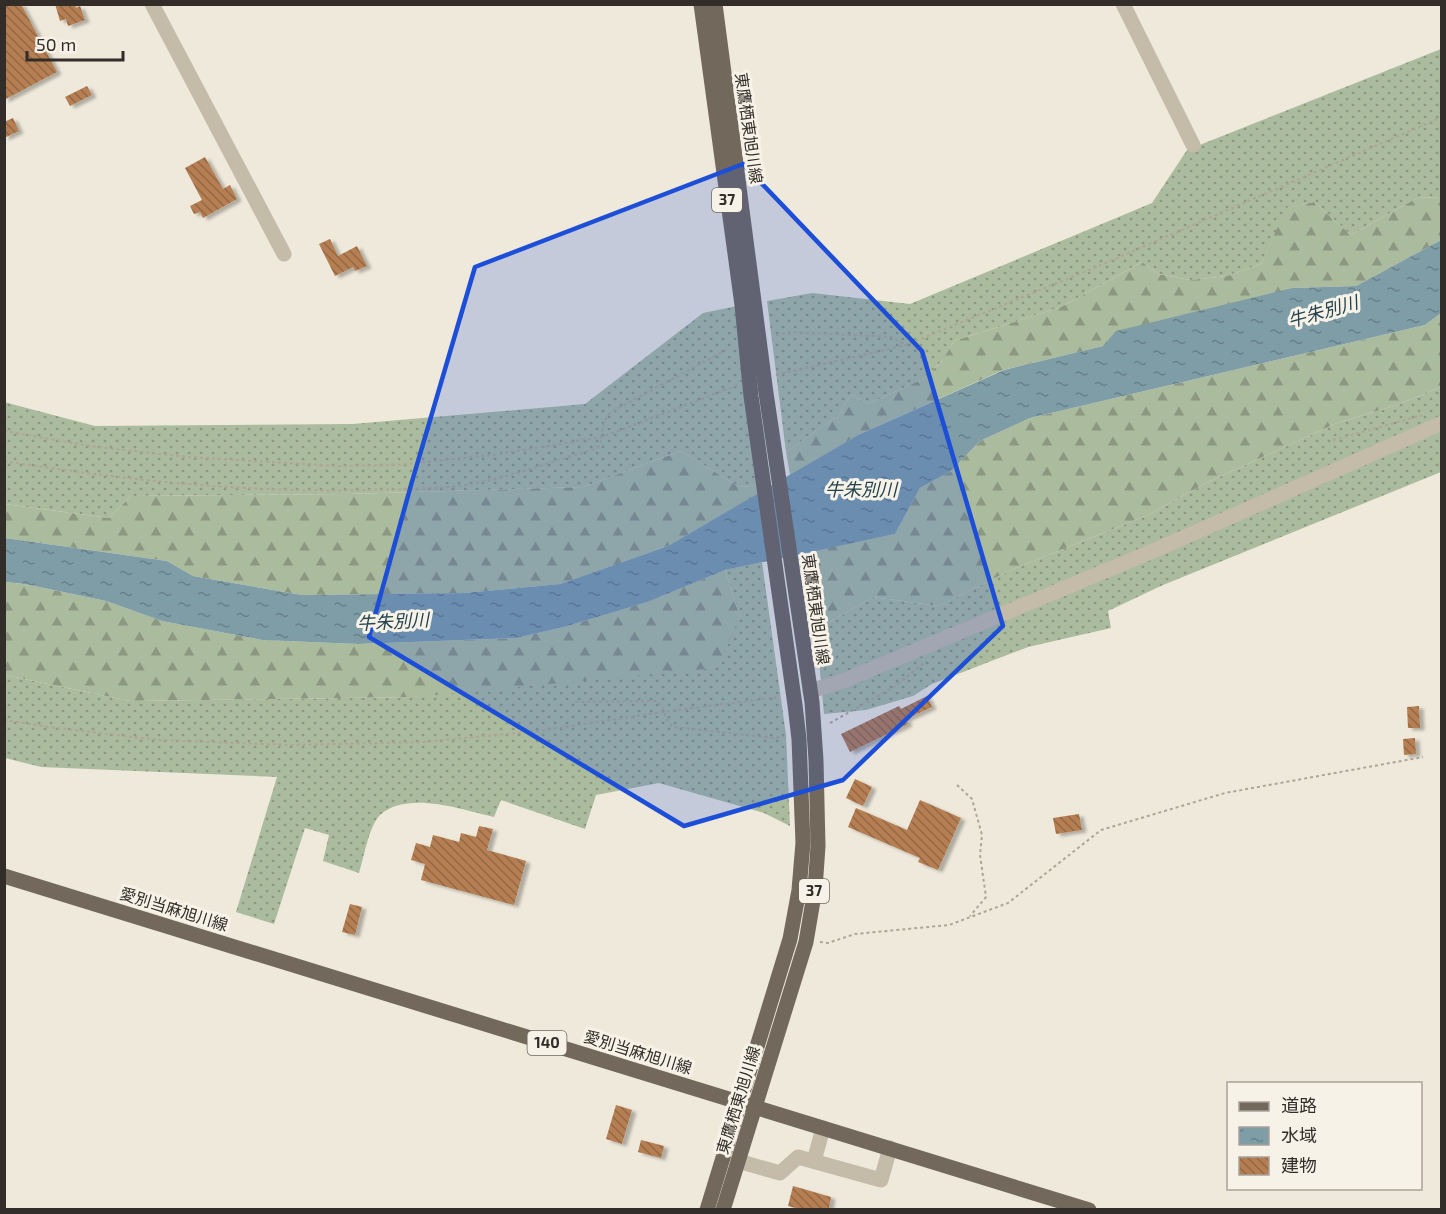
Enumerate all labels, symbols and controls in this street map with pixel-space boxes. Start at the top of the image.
scale bar [27,24,123,62]
text: 50 m [36,33,76,55]
street label: 東鷹栖東旭川線 [732,71,767,185]
road number: 37 [712,188,742,212]
water label: 牛朱別川 [1285,290,1362,332]
water label: 牛朱別川 [825,478,899,500]
street label: 東鷹栖東旭川線 [799,552,834,666]
water label: 牛朱別川 [356,608,431,634]
road number: 37 [799,879,829,903]
street label: 愛別当麻旭川線 [118,883,230,934]
street label: 愛別当麻旭川線 [582,1026,694,1077]
road number: 140 [528,1031,566,1055]
street label: 東鷹栖東旭川線 [712,1044,763,1156]
legend [1227,1082,1422,1190]
text: 道路 [1281,1094,1317,1116]
text: 水域 [1281,1124,1317,1146]
text: 建物 [1281,1154,1317,1176]

